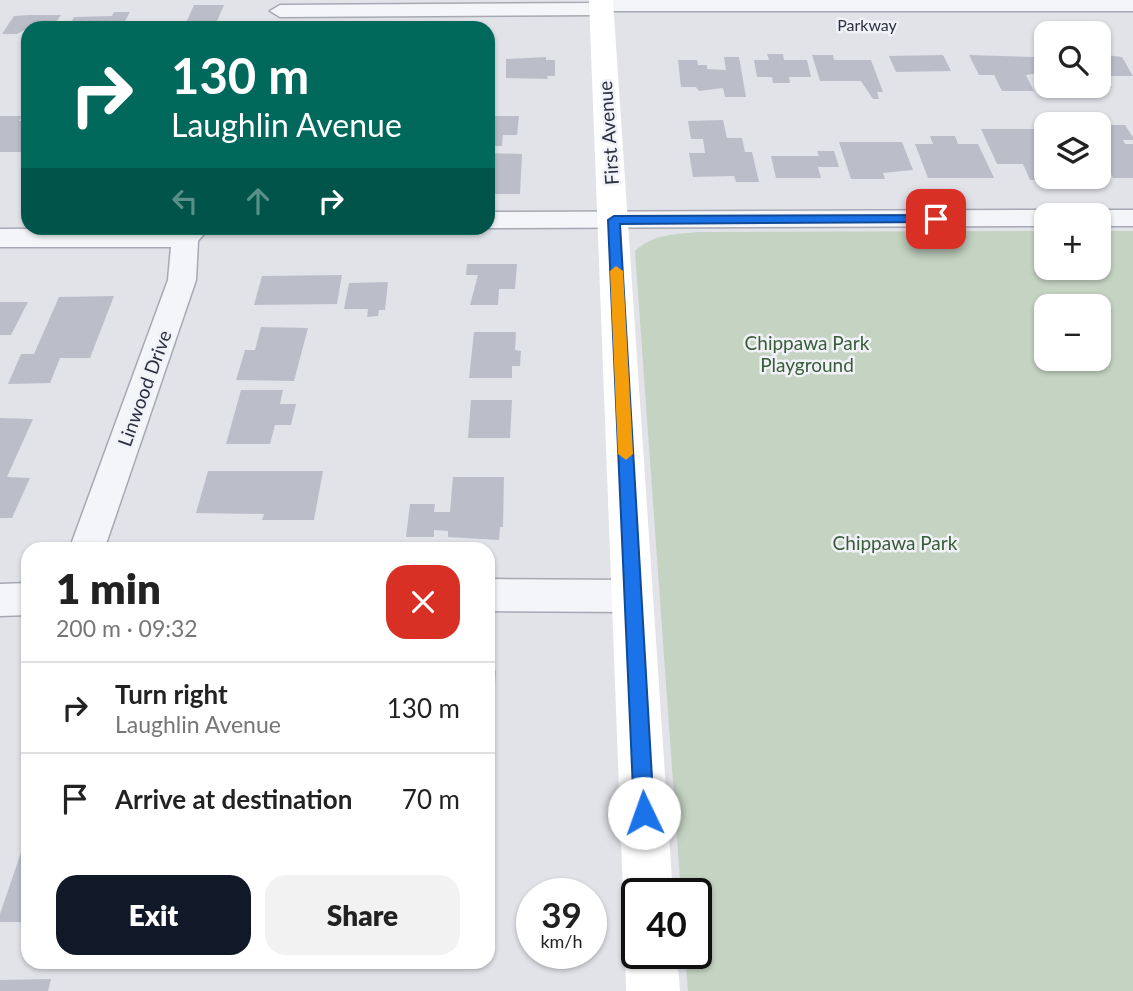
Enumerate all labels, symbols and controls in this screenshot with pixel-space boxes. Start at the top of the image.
street label: Parkway [837,15,898,34]
map controls [1034,21,1111,371]
button: search [1034,21,1111,98]
text: 130 m [171,46,309,104]
icon: right [56,49,147,140]
street label: First Avenue [593,80,623,186]
text: Laughlin Avenue [171,105,402,144]
button: layers [1034,112,1111,189]
icon: left [166,182,204,220]
icon: ahead [239,182,277,220]
icon: right [312,182,350,220]
pin [906,189,966,249]
icon: arrive [917,200,955,238]
button: + [1034,203,1111,280]
button: − [1034,294,1111,371]
street label: Linwood Drive [112,327,176,449]
park label: Chippawa Park Playground [745,331,870,376]
park label: Chippawa Park [833,531,958,554]
text: 1 min [56,563,161,613]
button: close [386,565,460,639]
text: 200 m · 09:32 [56,614,198,642]
text: Turn right [115,678,228,710]
icon: right [56,689,94,727]
text: 130 m [387,692,460,724]
text: Laughlin Avenue [115,710,281,738]
position arrow [607,776,681,850]
icon: arrive [56,780,94,818]
text: Arrive at destination [115,783,352,815]
text: 70 m [402,783,460,815]
button: Exit [56,875,251,955]
button: Share [265,875,460,955]
speed limit sign: 40 [621,878,712,969]
text: 39 [541,893,582,935]
text: km/h [540,930,583,952]

